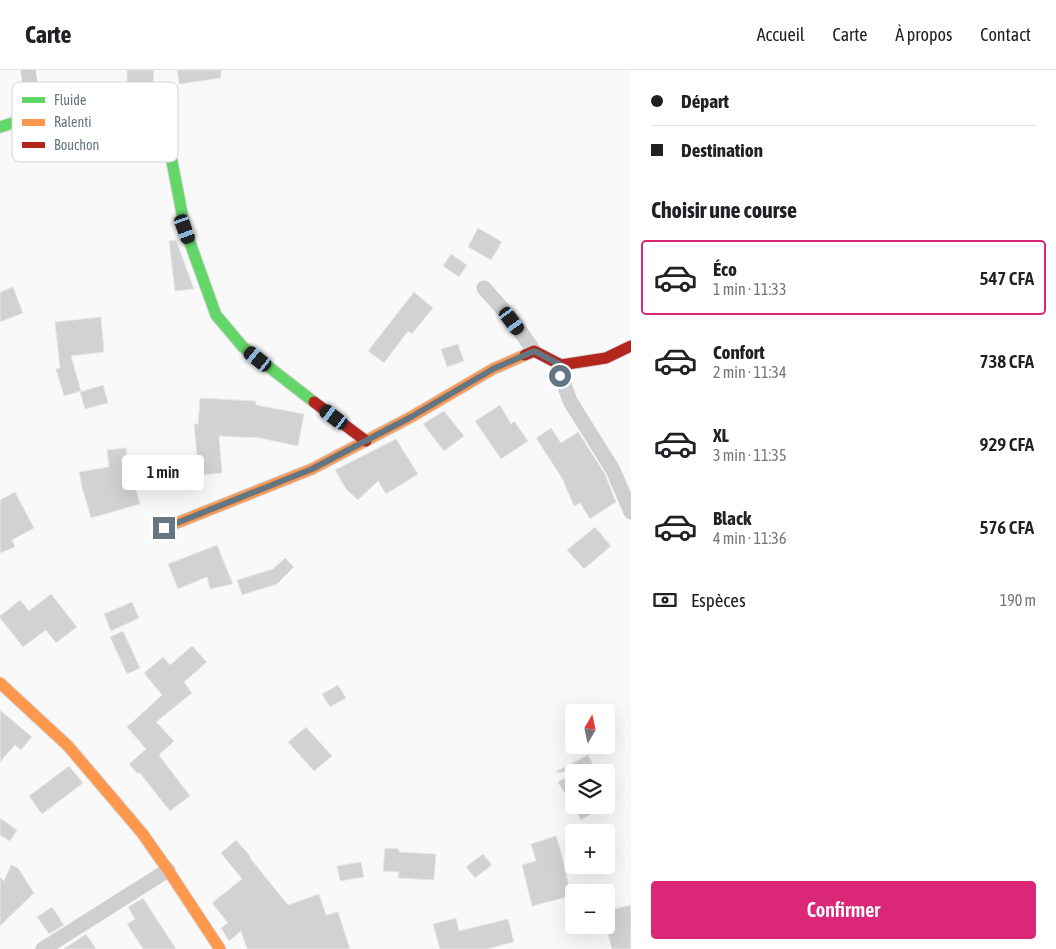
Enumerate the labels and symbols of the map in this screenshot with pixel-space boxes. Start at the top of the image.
legend [12,82,178,162]
text: Fluide [54,92,86,108]
text: Ralenti [54,114,91,130]
text: Bouchon [54,137,99,153]
car [172,212,197,246]
car [497,304,526,338]
car [241,344,274,374]
route start [549,365,571,387]
car [317,402,350,432]
callout: 1 min [123,456,205,490]
route end [153,517,175,539]
north arrow [565,704,615,754]

